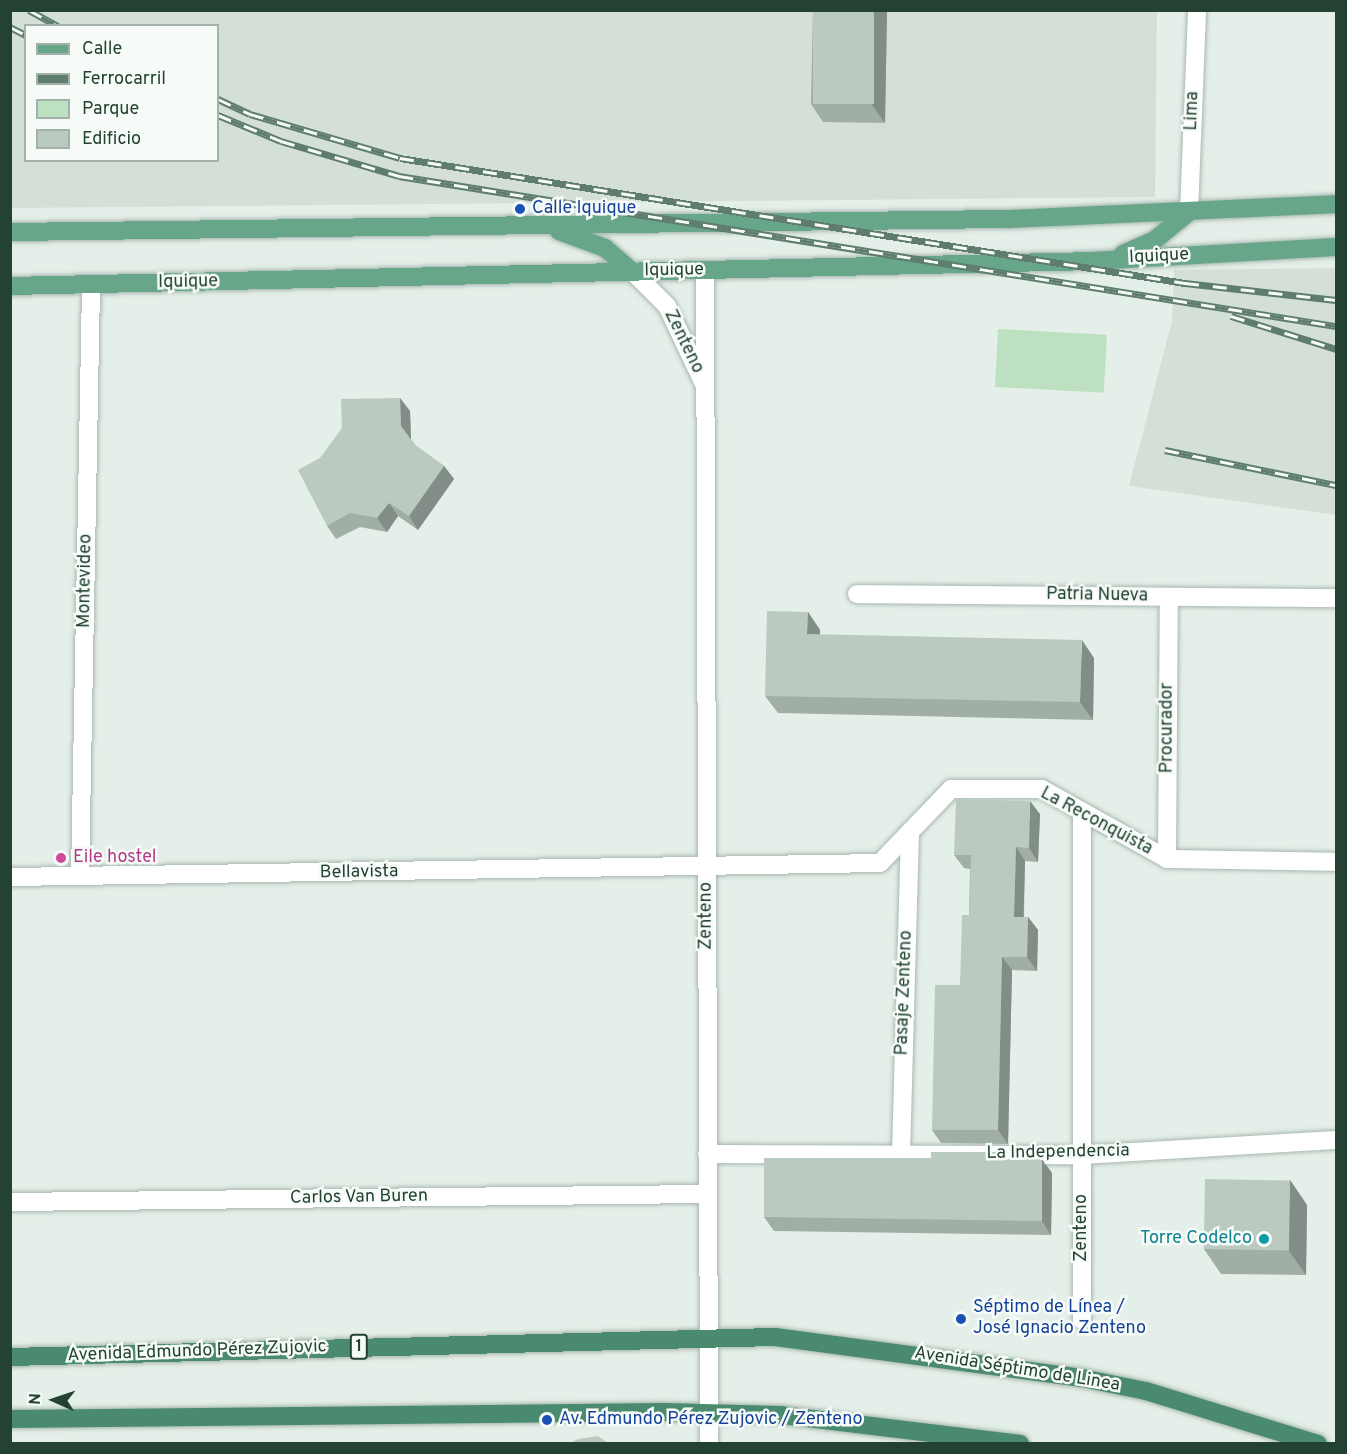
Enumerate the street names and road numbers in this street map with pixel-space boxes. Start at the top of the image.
street label: Lima [1182,91,1204,131]
street label: Iquique [1129,245,1189,269]
street label: Iquique [644,260,704,282]
street label: Iquique [158,272,218,294]
street label: Zenteno [658,307,708,377]
street label: Montevideo [74,534,98,628]
street label: Patria Nueva [1046,584,1148,608]
street label: Procurador [1157,683,1179,773]
street label: La Reconquista [1036,783,1156,861]
street label: Bellavista [319,862,399,884]
street label: Zenteno [696,882,718,950]
street label: Pasaje Zenteno [892,930,918,1056]
street label: La Independencia [986,1141,1130,1165]
street label: Carlos Van Buren [289,1186,429,1210]
street label: Zenteno [1071,1194,1093,1262]
road number: 1 [348,1334,370,1360]
street label: Avenida Edmundo Pérez Zujovic [67,1337,327,1367]
street label: Avenida Séptimo de Linea [913,1343,1121,1397]

